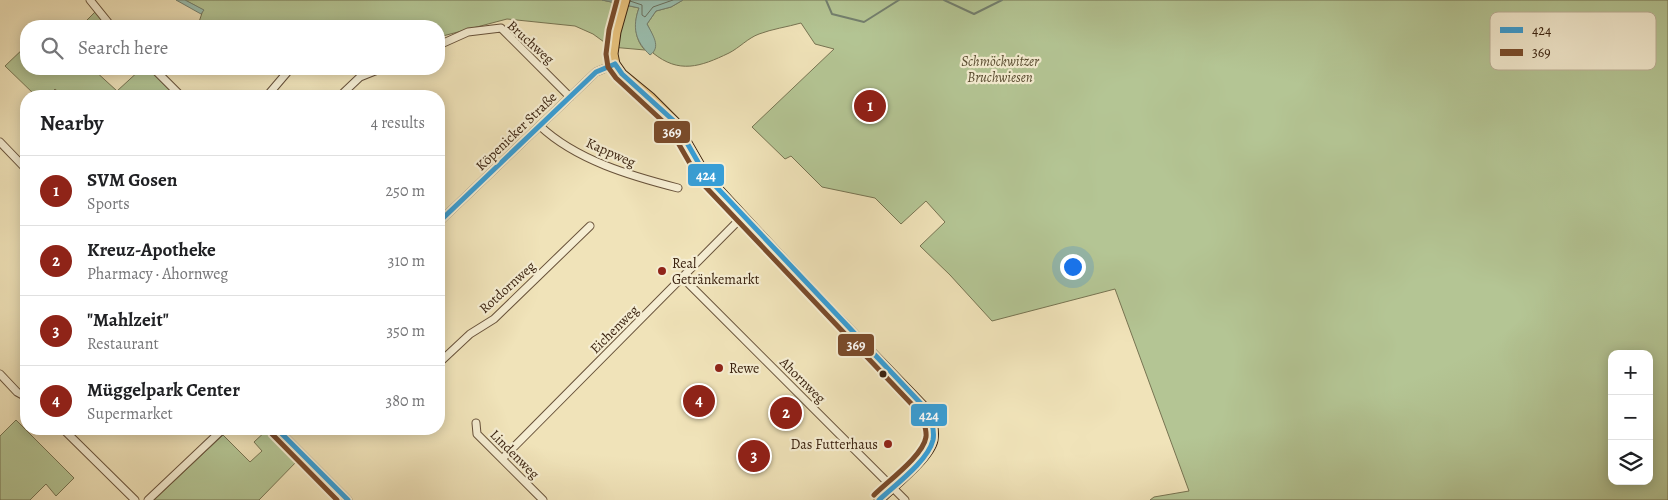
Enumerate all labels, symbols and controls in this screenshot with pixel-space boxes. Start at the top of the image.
legend [1490,12,1656,70]
street label: Bruchweg [503,16,558,69]
search box [20,20,445,75]
text: 424 [1532,21,1551,40]
icon: search [38,34,66,62]
text: Search here [78,35,168,61]
text: 369 [1532,43,1551,62]
park label: Schmöckwitzer Bruchwiesen [961,52,1040,87]
pin: 1 [854,87,886,125]
street label: Köpenicker Straße [472,88,561,175]
text: Nearby [40,109,103,137]
text: 4 results [371,112,425,134]
line badge: 369 [653,120,691,144]
text: 369 [662,123,682,142]
street label: Kappweg [583,133,639,172]
line badge: 424 [687,163,725,187]
text: 424 [696,166,716,185]
text: SVM Gosen [87,167,177,193]
text: 1 [53,180,59,202]
text: 250 m [386,180,425,202]
text: Sports [87,193,130,215]
text: Kreuz-Apotheke [87,237,216,263]
text: 2 [52,250,60,272]
text: 310 m [388,250,425,272]
place label: Real Getränkemarkt [672,254,760,289]
your location [1060,254,1086,280]
street label: Rotdornweg [475,257,540,318]
text: Pharmacy · Ahornweg [87,263,228,285]
marker: Real Getränkemarkt [656,265,668,277]
street label: Eichenweg [586,301,643,358]
text: "Mahlzeit" [87,307,169,333]
text: 3 [53,320,59,342]
text: 350 m [386,320,425,342]
text: Restaurant [87,333,159,355]
line badge: 369 [837,333,875,357]
text: 369 [846,336,866,355]
map controls [1608,350,1653,485]
button: + [1608,350,1653,395]
street label: Ahornweg [775,352,830,408]
place label: Rewe [729,359,759,378]
marker: Rewe [713,362,725,374]
unlabelled marker [878,369,888,379]
text: Müggelpark Center [87,377,240,403]
pin: 4 [683,382,715,420]
text: 4 [52,390,60,412]
text: 380 m [386,390,425,412]
pin: 2 [770,394,802,432]
button: − [1608,395,1653,440]
text: Supermarket [87,403,173,425]
line badge: 424 [910,403,948,427]
text: 424 [919,406,939,425]
street label: Lindenweg [486,425,544,483]
place label: Das Futterhaus [790,435,878,454]
pin: 3 [738,437,770,475]
marker: Das Futterhaus [882,438,894,450]
button: layers [1608,440,1653,485]

